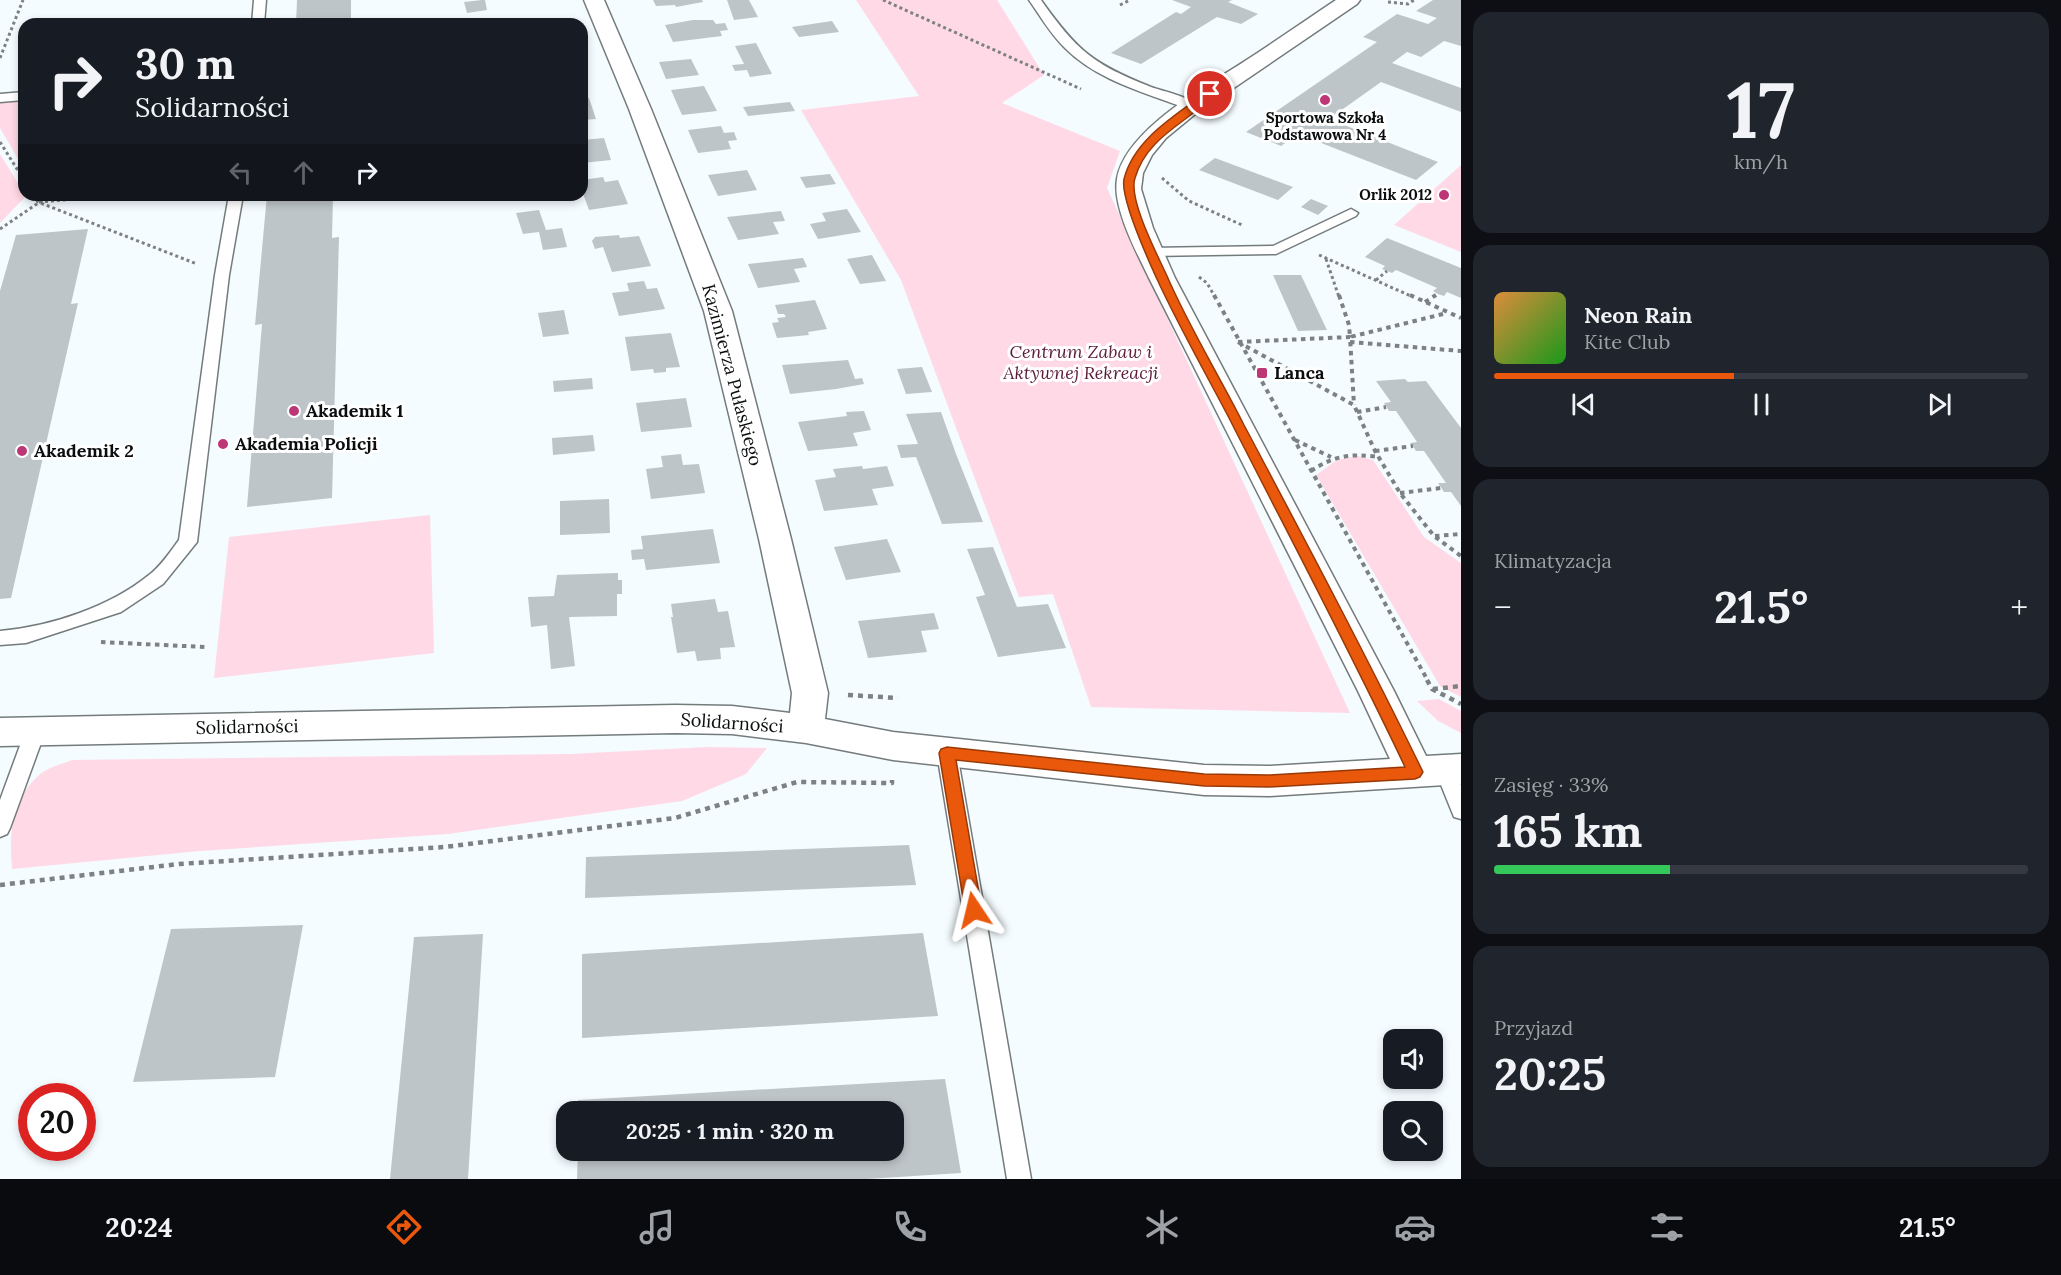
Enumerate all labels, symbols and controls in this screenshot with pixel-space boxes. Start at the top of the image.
text: 30 m [135,37,235,91]
icon: right [36,42,114,120]
text: 17 [1727,60,1795,159]
pin [1184,68,1235,119]
icon: arrive [1193,77,1226,110]
text: Solidarności [135,90,289,124]
marker: Sportowa Szkoła Podstawowa Nr 4 [1318,93,1332,107]
place label: Sportowa Szkoła Podstawowa Nr 4 [1264,108,1386,144]
text: km/h [1734,149,1788,174]
icon: left [224,156,257,189]
icon: ahead [287,156,320,189]
icon: right [350,156,383,189]
place label: Orlik 2012 [1359,185,1432,204]
marker: Orlik 2012 [1437,188,1451,202]
street label: Kazimierza Pułaskiego [697,281,768,468]
text: Neon Rain [1584,301,1692,329]
text: Kite Club [1584,329,1670,354]
park label: Centrum Zabaw i Aktywnej Rekreacji [1002,340,1159,384]
place label: Lanca [1274,361,1325,384]
marker: Lanca [1255,366,1269,380]
icon: previous [1567,388,1600,421]
icon: pause [1745,388,1778,421]
icon: next [1923,388,1956,421]
place label: Akademik 1 [306,399,404,422]
marker: Akademik 1 [287,404,301,418]
place label: Akademia Policji [235,432,378,455]
marker: Akademia Policji [216,437,230,451]
place label: Akademik 2 [34,439,134,462]
marker: Akademik 2 [15,444,29,458]
text: Klimatyzacja [1494,548,1612,573]
text: 21.5° [1714,578,1808,635]
text: − [1494,586,1512,628]
text: + [2010,586,2028,628]
street label: Solidarności [680,707,784,738]
street label: Solidarności [195,714,299,739]
text: Zasięg · 33% [1494,772,1609,797]
text: 165 km [1494,802,1642,859]
position arrow [942,878,1006,942]
text: Przyjazd [1494,1015,1573,1040]
map controls [1383,1029,1443,1161]
button: sound [1383,1029,1443,1089]
text: 20:25 [1494,1045,1606,1102]
speed limit sign: 20 [18,1083,96,1161]
button: search [1383,1101,1443,1161]
text: 20:25 · 1 min · 320 m [626,1117,834,1145]
icon: directions [383,1206,425,1248]
icon: music [636,1206,678,1248]
icon: phone [889,1206,931,1248]
icon: climate [1141,1206,1183,1248]
icon: car [1394,1206,1436,1248]
icon: filters [1646,1206,1688,1248]
text: 20:24 [105,1210,173,1244]
text: 21.5° [1899,1210,1956,1244]

